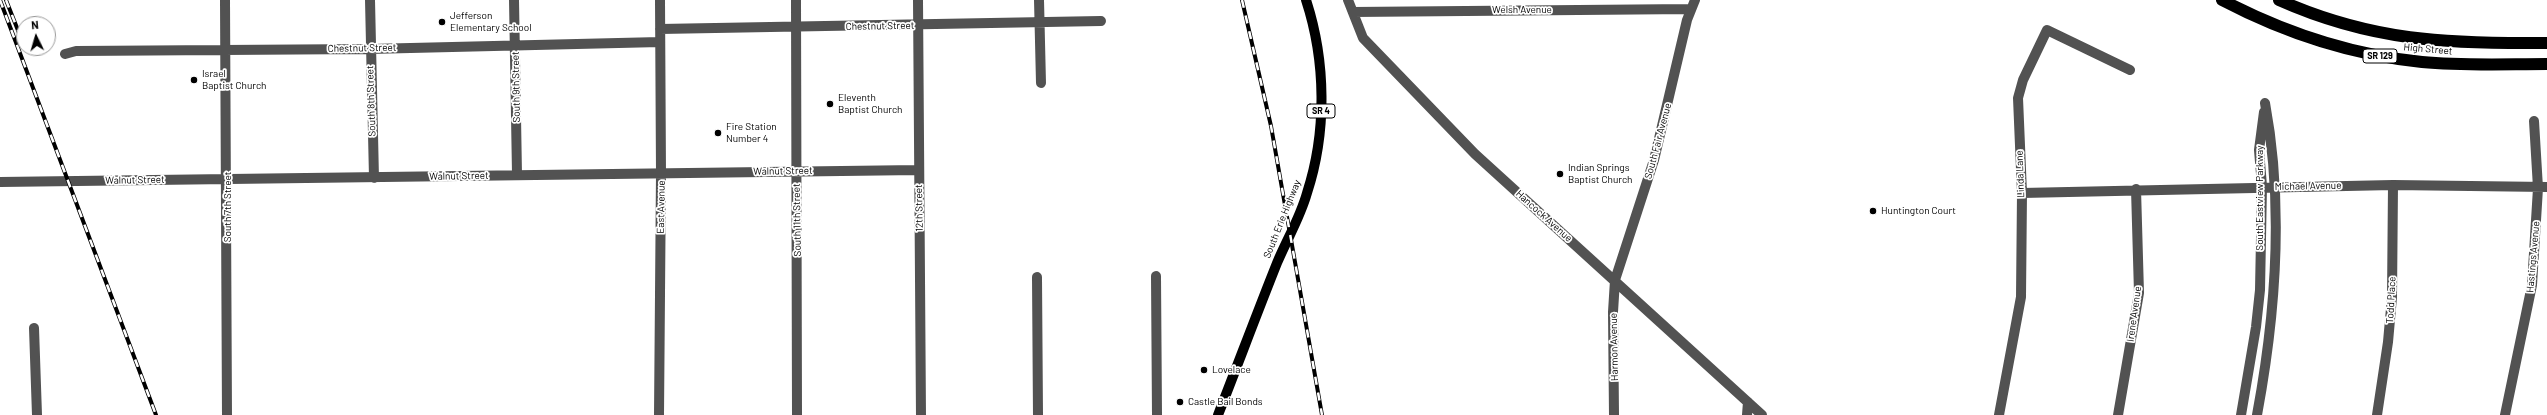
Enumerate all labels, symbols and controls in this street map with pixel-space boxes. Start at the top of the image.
street label: Welsh Avenue [1492,4,1552,16]
place label: Jefferson Elementary School [450,10,531,34]
north arrow [16,16,56,56]
marker: Jefferson Elementary School [437,17,447,27]
text: N [31,18,39,31]
street label: Chestnut Street [846,19,914,33]
street label: Chestnut Street [328,41,396,55]
street label: High Street [2403,41,2453,57]
road number: SR 129 [2363,49,2397,63]
street label: South 9th Street [509,51,523,123]
street label: South 8th Street [364,65,378,137]
place label: Israel Baptist Church [202,68,266,92]
marker: Israel Baptist Church [189,75,199,85]
place label: Eleventh Baptist Church [838,92,902,116]
marker: Eleventh Baptist Church [825,99,835,109]
street label: South Fair Avenue [1642,102,1674,180]
road number: SR 4 [1307,104,1335,118]
place label: Fire Station Number 4 [726,121,777,144]
marker: Fire Station Number 4 [713,128,723,138]
street label: South Eastview Parkway [2254,145,2266,251]
street label: Linda Lane [2013,150,2027,198]
place label: Indian Springs Baptist Church [1568,162,1632,186]
street label: Walnut Street [753,164,813,178]
street label: Walnut Street [429,169,489,183]
marker: Indian Springs Baptist Church [1555,169,1565,179]
street label: South 7th Street [222,172,234,242]
street label: Walnut Street [105,173,165,187]
street label: South Erie Highway [1261,178,1303,260]
street label: Michael Avenue [2274,179,2342,193]
street label: East Avenue [655,180,667,234]
street label: South 11th Street [790,183,804,257]
street label: 12th Street [913,184,925,232]
street label: Hancock Avenue [1513,188,1575,244]
place label: Huntington Court [1881,205,1956,217]
marker: Huntington Court [1868,206,1878,216]
street label: Hastings Avenue [2524,221,2542,293]
street label: Todd Place [2384,276,2398,324]
street label: Irene Avenue [2124,285,2144,343]
street label: Harmon Avenue [1607,313,1621,381]
place label: Lovelace [1212,364,1251,376]
marker: Lovelace [1199,365,1209,375]
place label: Castle Bail Bonds [1188,396,1263,408]
marker: Castle Bail Bonds [1175,397,1185,407]

